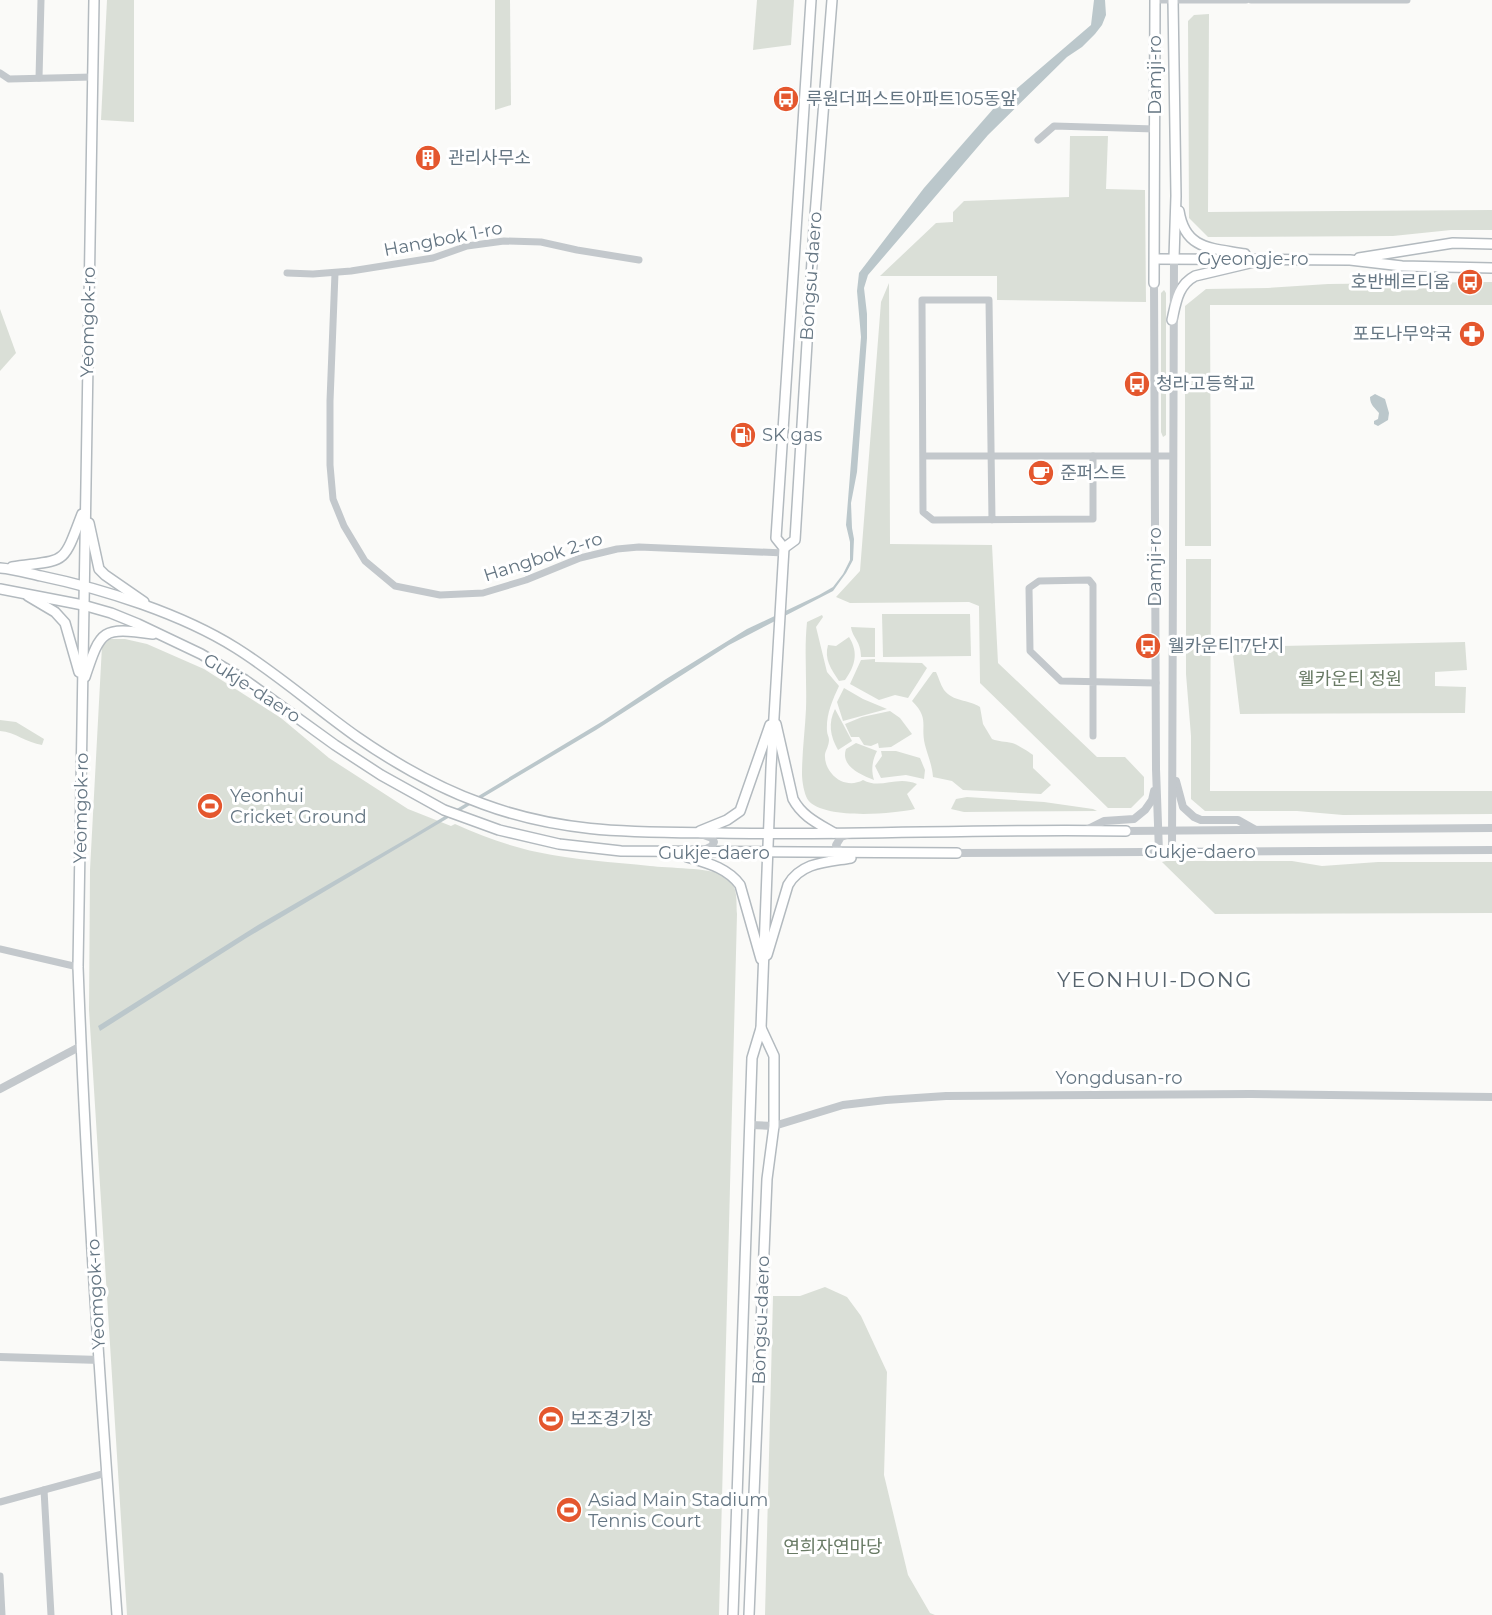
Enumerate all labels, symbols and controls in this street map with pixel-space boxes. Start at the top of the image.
street label: Damji-ro [1144,35,1166,115]
bus stop icon: 루원더퍼스트아파트105동앞 [771,84,801,114]
place label: 루원더퍼스트아파트105동앞 [806,88,1017,110]
building icon: 관리사무소 [413,143,443,173]
place label: 관리사무소 [448,147,531,169]
street label: Bongsu-daero [796,211,826,341]
street label: Hangbok 1-ro [382,217,504,261]
street label: Gyeongje-ro [1197,248,1309,270]
street label: Yeomgok-ro [76,266,100,378]
bus stop icon: 호반베르디움 [1455,267,1485,297]
place label: 호반베르디움 [1351,271,1450,293]
pharmacy icon: 포도나무약국 [1457,319,1487,349]
place label: 포도나무약국 [1353,323,1452,345]
bus stop icon: 청라고등학교 [1122,369,1152,399]
place label: 청라고등학교 [1156,373,1255,395]
fuel station icon: SK gas [728,420,758,450]
place label: SK gas [762,424,823,446]
cafe icon: 준퍼스트 [1026,458,1056,488]
place label: 준퍼스트 [1060,462,1126,484]
street label: Hangbok 2-ro [481,527,605,587]
street label: Damji-ro [1144,527,1166,607]
bus stop icon: 웰카운티17단지 [1133,631,1163,661]
place label: 웰카운티17단지 [1168,635,1284,657]
street label: Gukje-daero [199,648,305,728]
park label: 웰카운티 정원 [1298,668,1402,690]
street label: Yeomgok-ro [69,752,93,864]
place label: Yeonhui Cricket Ground [230,785,367,828]
sports icon: Yeonhui Cricket Ground [195,791,225,821]
street label: Gukje-daero [1144,841,1256,863]
street label: Gukje-daero [658,842,770,864]
district label: YEONHUI-DONG [1057,967,1253,992]
street label: Yongdusan-ro [1055,1067,1183,1089]
street label: Yeomgok-ro [82,1238,110,1350]
street label: Bongsu-daero [748,1255,774,1385]
sports icon: 보조경기장 [536,1404,566,1434]
place label: 보조경기장 [570,1408,653,1430]
place label: Asiad Main Stadium Tennis Court [588,1489,768,1532]
sports icon: Asiad Main Stadium Tennis Court [554,1495,584,1525]
park label: 연희자연마당 [783,1536,883,1558]

